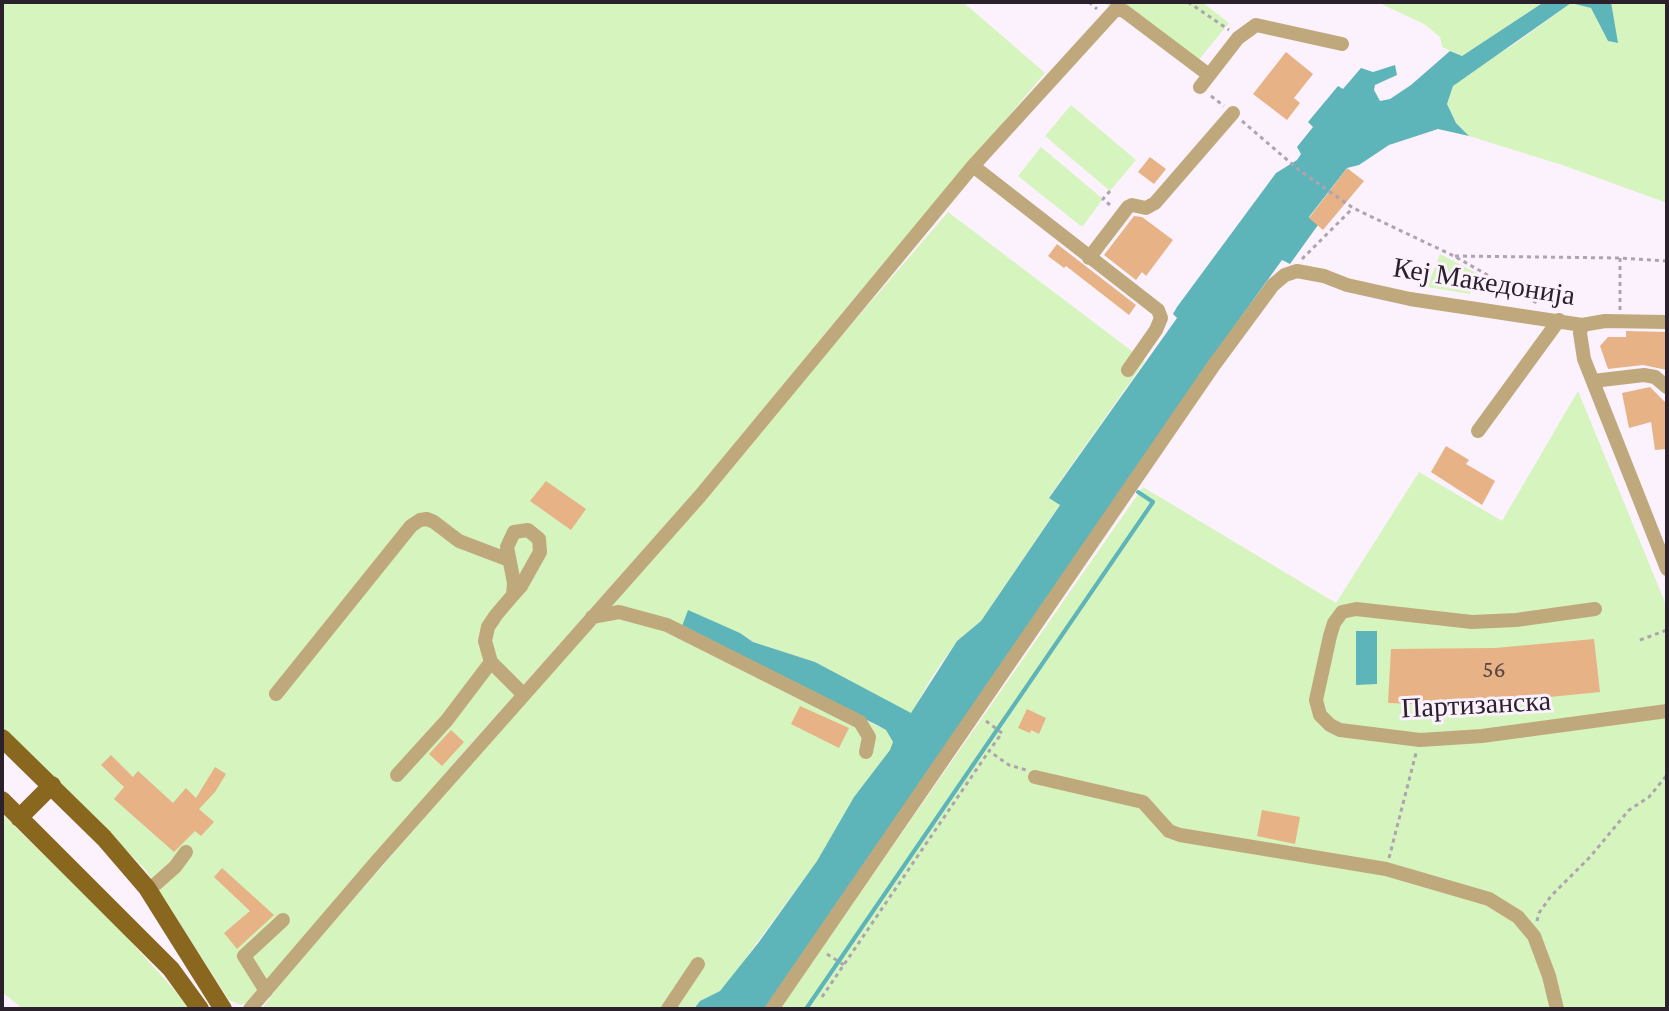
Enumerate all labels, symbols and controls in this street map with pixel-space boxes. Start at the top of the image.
street label: Кеј Македонија [1391,251,1577,313]
house number: 56 [1482,656,1506,684]
street label: Партизанска [1400,684,1552,726]

